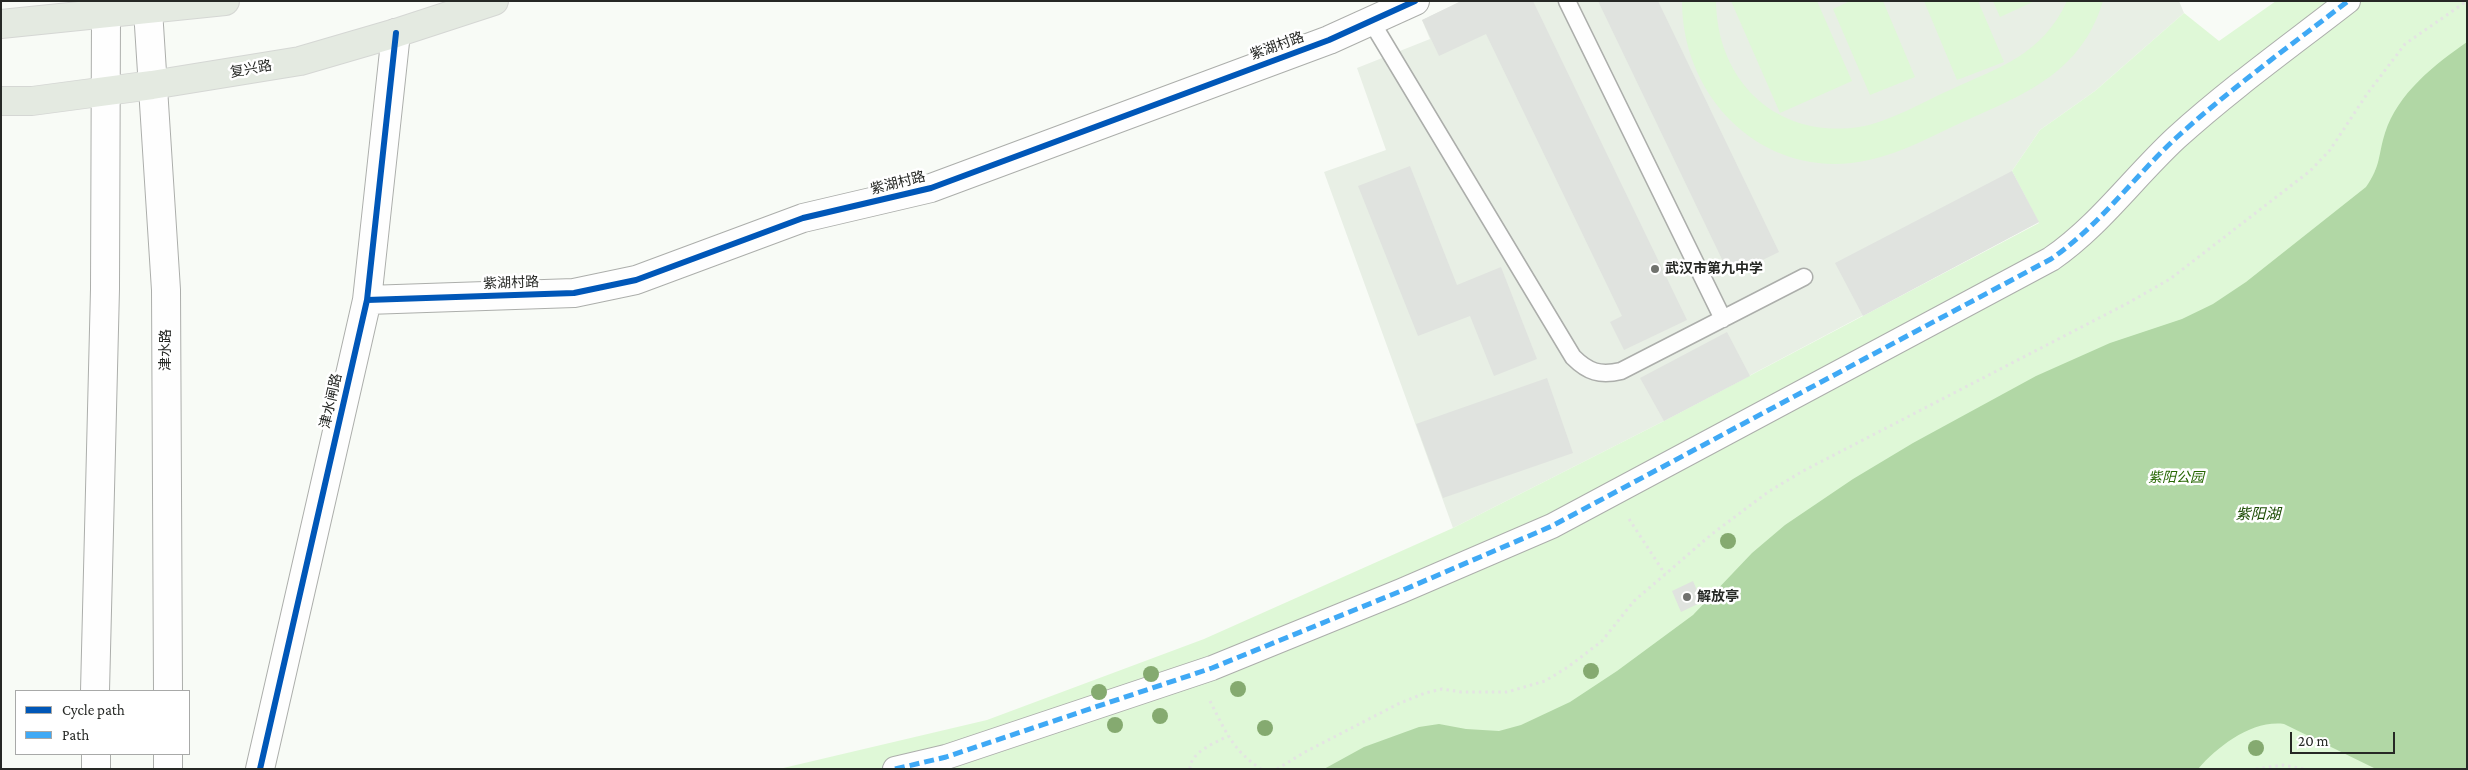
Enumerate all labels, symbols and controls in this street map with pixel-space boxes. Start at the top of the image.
street label: 紫湖村路 [1248,29,1306,63]
street label: 复兴路 [229,57,273,81]
street label: 紫湖村路 [869,168,927,198]
place label: 武汉市第九中学 [1665,261,1763,277]
marker: 武汉市第九中学 [1649,263,1661,275]
street label: 紫湖村路 [483,274,539,292]
street label: 津水路 [158,329,174,371]
street label: 津水闸路 [317,372,345,430]
park label: 紫阳公园 [2148,470,2204,486]
water label: 紫阳湖 [2236,505,2280,523]
place label: 解放亭 [1697,589,1739,605]
marker: 解放亭 [1681,591,1693,603]
legend [15,690,190,755]
text: Cycle path [62,702,125,718]
scale bar [2293,722,2398,754]
text: Path [62,727,89,743]
text: 20 m [2298,733,2329,749]

